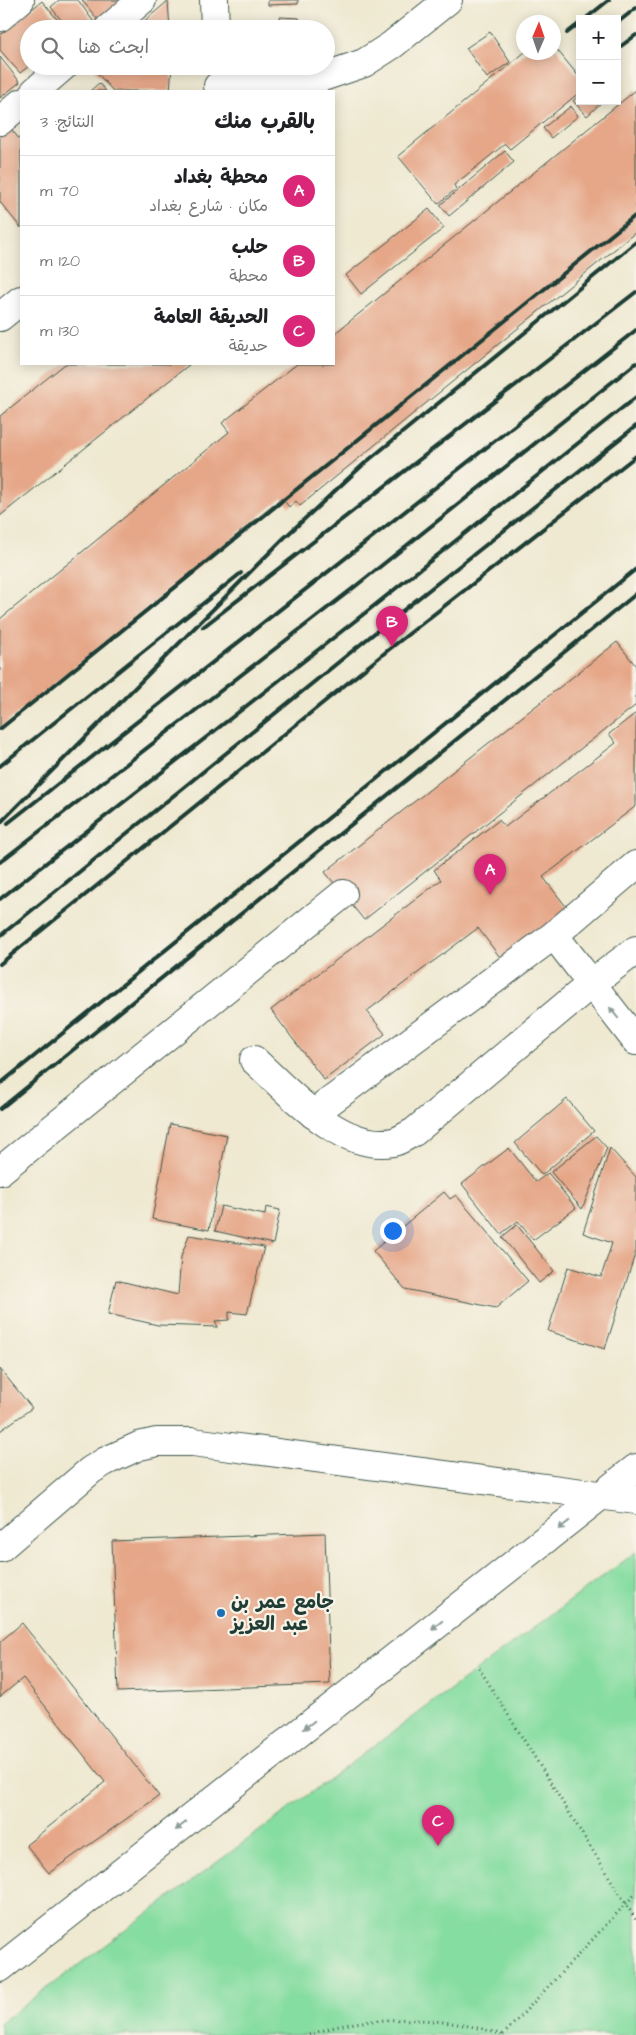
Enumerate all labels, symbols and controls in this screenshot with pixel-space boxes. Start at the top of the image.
north arrow [516,15,561,60]
map controls [576,15,621,105]
button: + [576,15,621,60]
search box [20,20,335,75]
icon: search [38,34,66,62]
text: ابحث هنا [78,34,149,61]
button: − [576,60,621,105]
text: بالقرب منك [214,107,315,136]
text: النتائج: 3 [40,111,94,133]
text: محطة بغداد [174,164,268,191]
text: 70 m [40,180,79,202]
text: A [294,180,304,202]
text: مكان · شارع بغداد [149,195,268,217]
text: حلب [232,234,268,261]
text: 120 m [40,250,80,272]
text: B [293,250,305,272]
text: محطة [229,265,268,287]
text: الحديقة العامة [154,304,268,331]
text: 130 m [40,320,79,342]
text: C [293,320,305,342]
text: حديقة [229,335,268,357]
pin: B [376,606,408,647]
pin: A [474,854,506,895]
one-way arrow [608,1007,619,1020]
your location [380,1218,406,1244]
one-way arrow [558,1520,571,1530]
place label: جامع عمر بن عبد العزيز [229,1589,334,1638]
marker: جامع عمر بن عبد العزيز [215,1607,227,1619]
one-way arrow [430,1620,443,1631]
one-way arrow [303,1720,316,1731]
pin: C [422,1805,454,1846]
one-way arrow [175,1820,188,1831]

